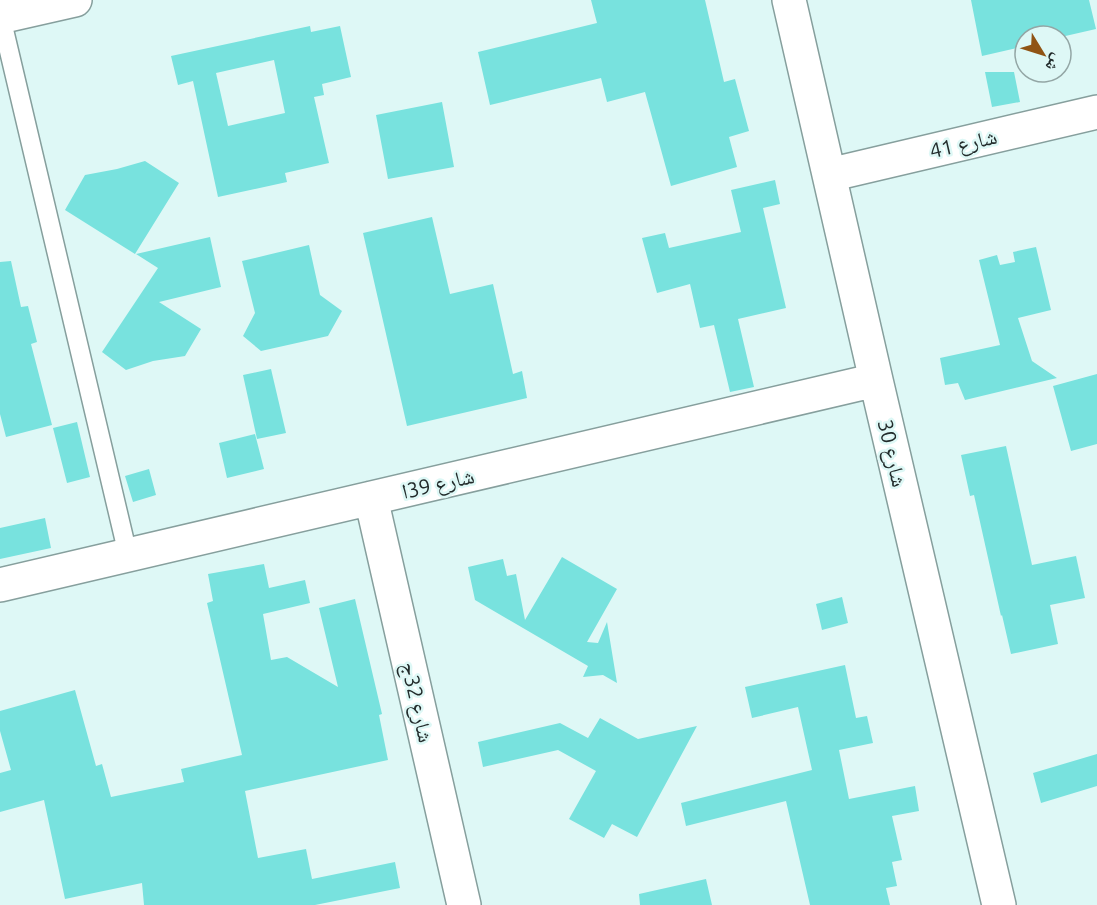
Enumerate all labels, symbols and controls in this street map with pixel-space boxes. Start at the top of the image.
north arrow [1013,24,1073,84]
text: ش [1042,50,1067,75]
street label: شارع 41 [927,124,999,164]
street label: شارع 30 [872,417,912,489]
street label: شارع 39ا [400,463,477,505]
street label: شارع 32ج [395,659,439,745]

